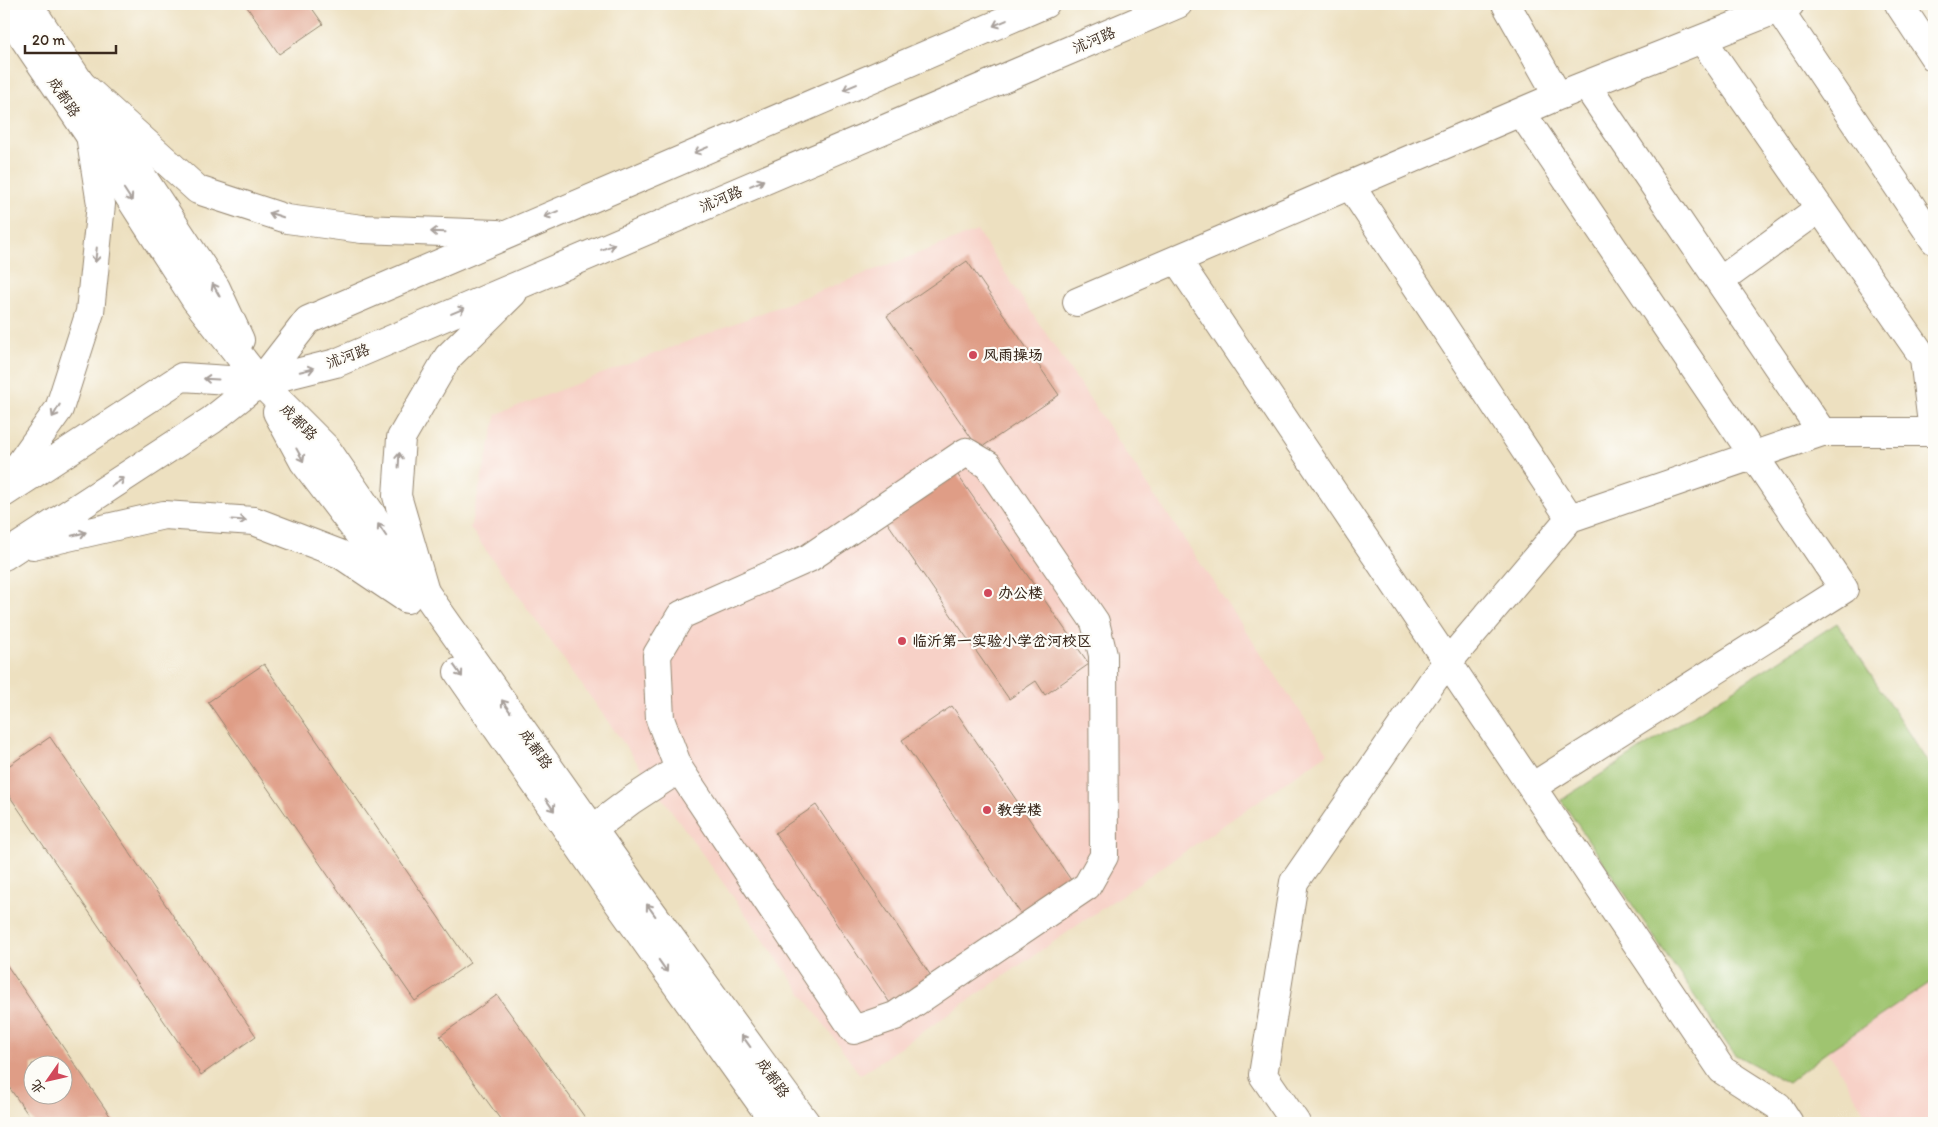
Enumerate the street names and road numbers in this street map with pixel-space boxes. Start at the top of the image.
street label: 沭河路 [1070,23,1118,57]
street label: 成都路 [44,73,84,121]
street label: 沭河路 [697,182,745,216]
street label: 沭河路 [324,340,372,372]
street label: 成都路 [277,400,321,444]
street label: 成都路 [516,725,556,773]
street label: 成都路 [752,1055,794,1101]

